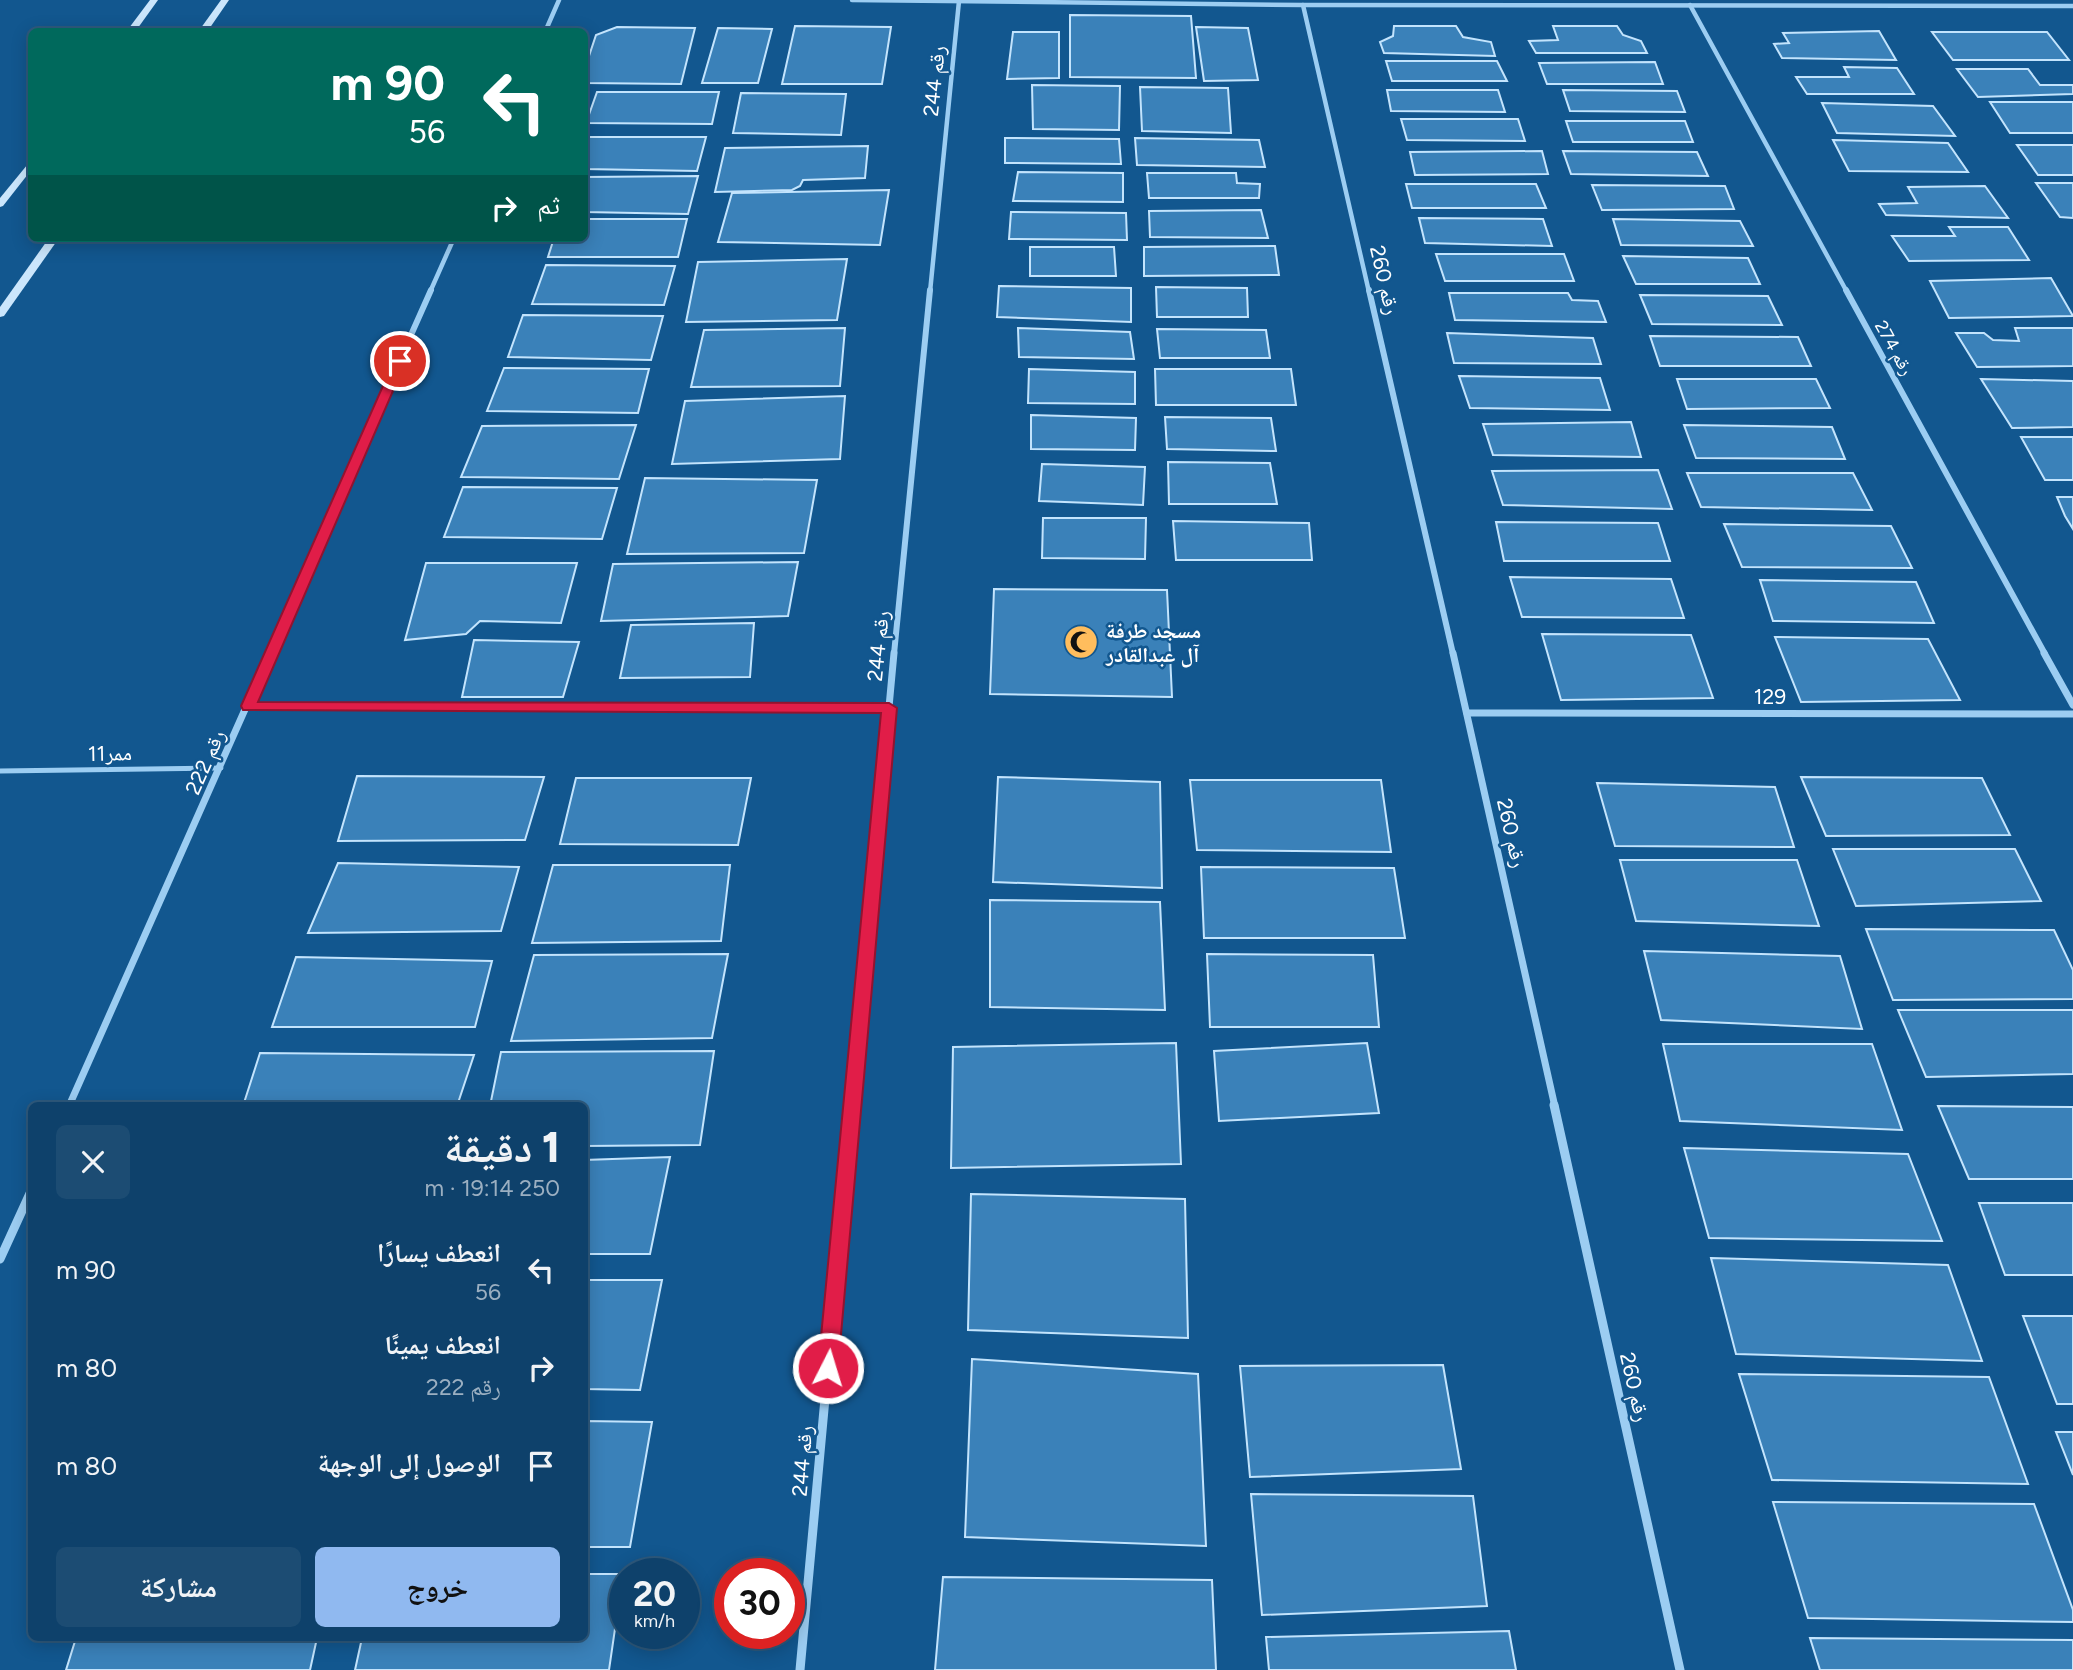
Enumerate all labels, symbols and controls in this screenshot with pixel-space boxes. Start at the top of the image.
street label: رقم 244 [918,44,952,118]
text: 90 m [330,53,445,112]
icon: left [469,56,560,147]
text: 56 [408,113,445,151]
icon: right [485,189,523,227]
text: ثم [537,189,560,221]
street label: رقم 260 [1363,243,1405,318]
street label: رقم 274 [1869,317,1918,380]
pin [370,331,430,391]
icon: arrive [381,342,419,380]
street label: رقم 244 [862,609,896,683]
place label: مسجد طرفة آل عبدالقادر [1105,618,1201,668]
mosque icon: مسجد طرفة آل عبدالقادر [1062,623,1100,661]
street label: 129 [1754,684,1786,709]
street label: رقم 222 [180,726,232,799]
street label: ممر11 [88,740,132,766]
street label: رقم 260 [1490,796,1532,871]
text: 1 دقيقة [444,1122,560,1173]
button: close [56,1125,130,1199]
text: 250 m · 19:14 [425,1174,560,1202]
text: انعطف يسارًا [377,1237,501,1269]
icon: left [522,1251,560,1289]
text: 90 m [56,1254,116,1286]
text: 56 [475,1278,501,1306]
text: انعطف يمينًا [385,1329,501,1361]
position arrow [791,1331,865,1405]
icon: right [522,1349,560,1387]
street label: رقم 260 [1613,1350,1655,1425]
text: 80 m [56,1352,117,1384]
text: رقم 222 [426,1373,501,1401]
street label: رقم 244 [786,1425,820,1498]
text: الوصول إلى الوجهة [318,1447,501,1479]
icon: arrive [522,1447,560,1485]
text: 80 m [56,1450,117,1482]
button: مشاركة [56,1547,301,1627]
button: خروج [315,1547,560,1627]
speed limit sign: 30 [714,1558,805,1649]
text: 20 [633,1573,676,1615]
text: km/h [634,1610,675,1632]

